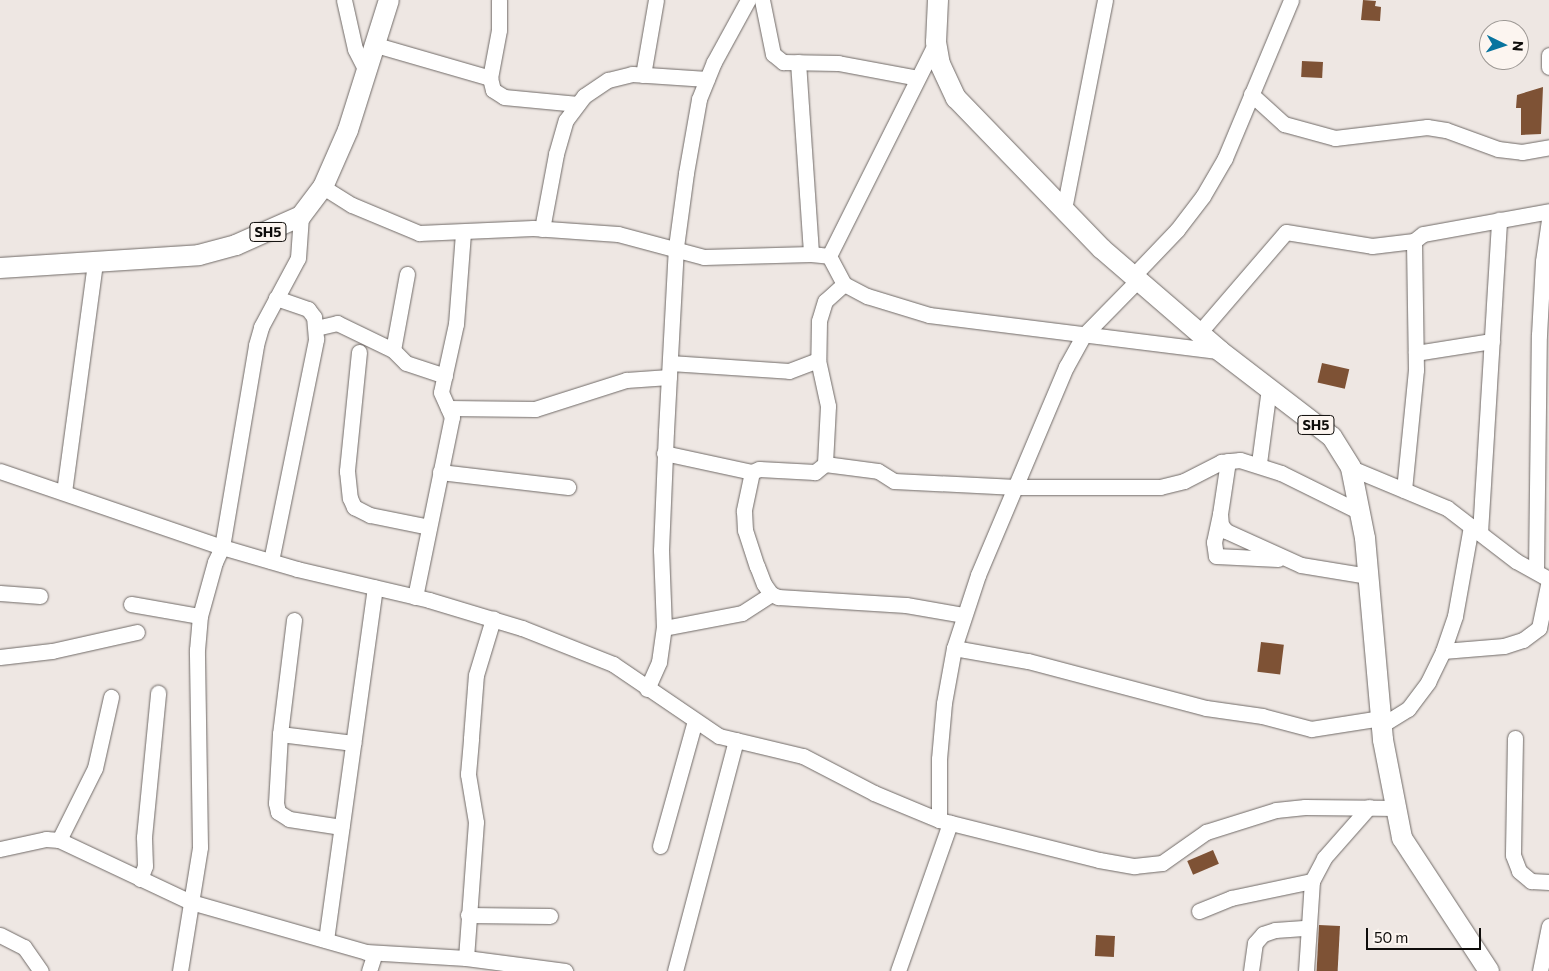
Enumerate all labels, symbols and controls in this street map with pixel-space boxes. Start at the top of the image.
north arrow [1479,20,1529,70]
text: N [1510,40,1527,52]
road number: SH5 [249,220,287,243]
road number: SH5 [1297,414,1335,436]
scale bar [1369,918,1484,950]
text: 50 m [1374,928,1408,946]

